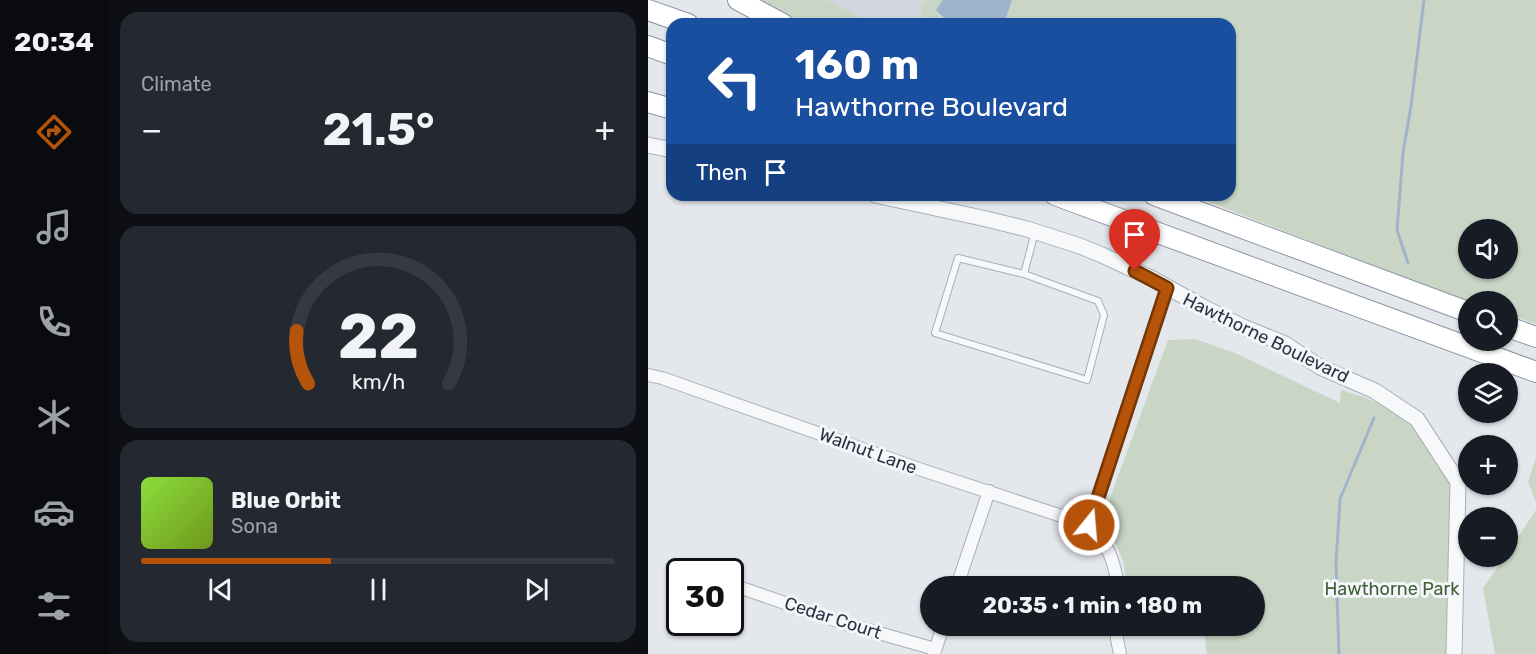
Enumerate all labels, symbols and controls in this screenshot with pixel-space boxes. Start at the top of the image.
text: 20:34 [14,26,94,58]
text: 160 m [795,40,919,90]
icon: left [696,42,774,120]
text: Climate [141,72,212,96]
text: Hawthorne Boulevard [795,91,1068,123]
text: 21.5° [322,103,434,156]
text: − [141,110,162,149]
text: + [594,110,615,149]
icon: directions [33,111,75,153]
icon: arrive [759,156,792,189]
text: Then [696,159,747,186]
icon: music [33,206,75,248]
pin [1109,209,1160,271]
icon: arrive [1118,218,1151,251]
map controls [1458,219,1518,567]
button: sound [1458,219,1518,279]
street label: Hawthorne Boulevard [1179,288,1353,388]
button: search [1458,291,1518,351]
text: 22 [337,300,419,374]
icon: phone [33,301,75,343]
button: layers [1458,363,1518,423]
text: km/h [351,369,405,394]
icon: climate [33,396,75,438]
street label: Walnut Lane [816,423,920,479]
button: + [1458,435,1518,495]
text: Blue Orbit [231,487,341,514]
icon: car [33,491,75,533]
position arrow [1057,493,1121,557]
button: − [1458,507,1518,567]
text: Sona [231,514,278,538]
speed limit sign: 30 [666,558,744,636]
icon: previous [204,573,237,606]
icon: pause [362,573,395,606]
icon: next [520,573,553,606]
park label: Hawthorne Park [1324,578,1460,600]
icon: filters [33,585,75,627]
street label: Cedar Court [782,592,884,644]
text: 20:35 · 1 min · 180 m [983,592,1202,619]

